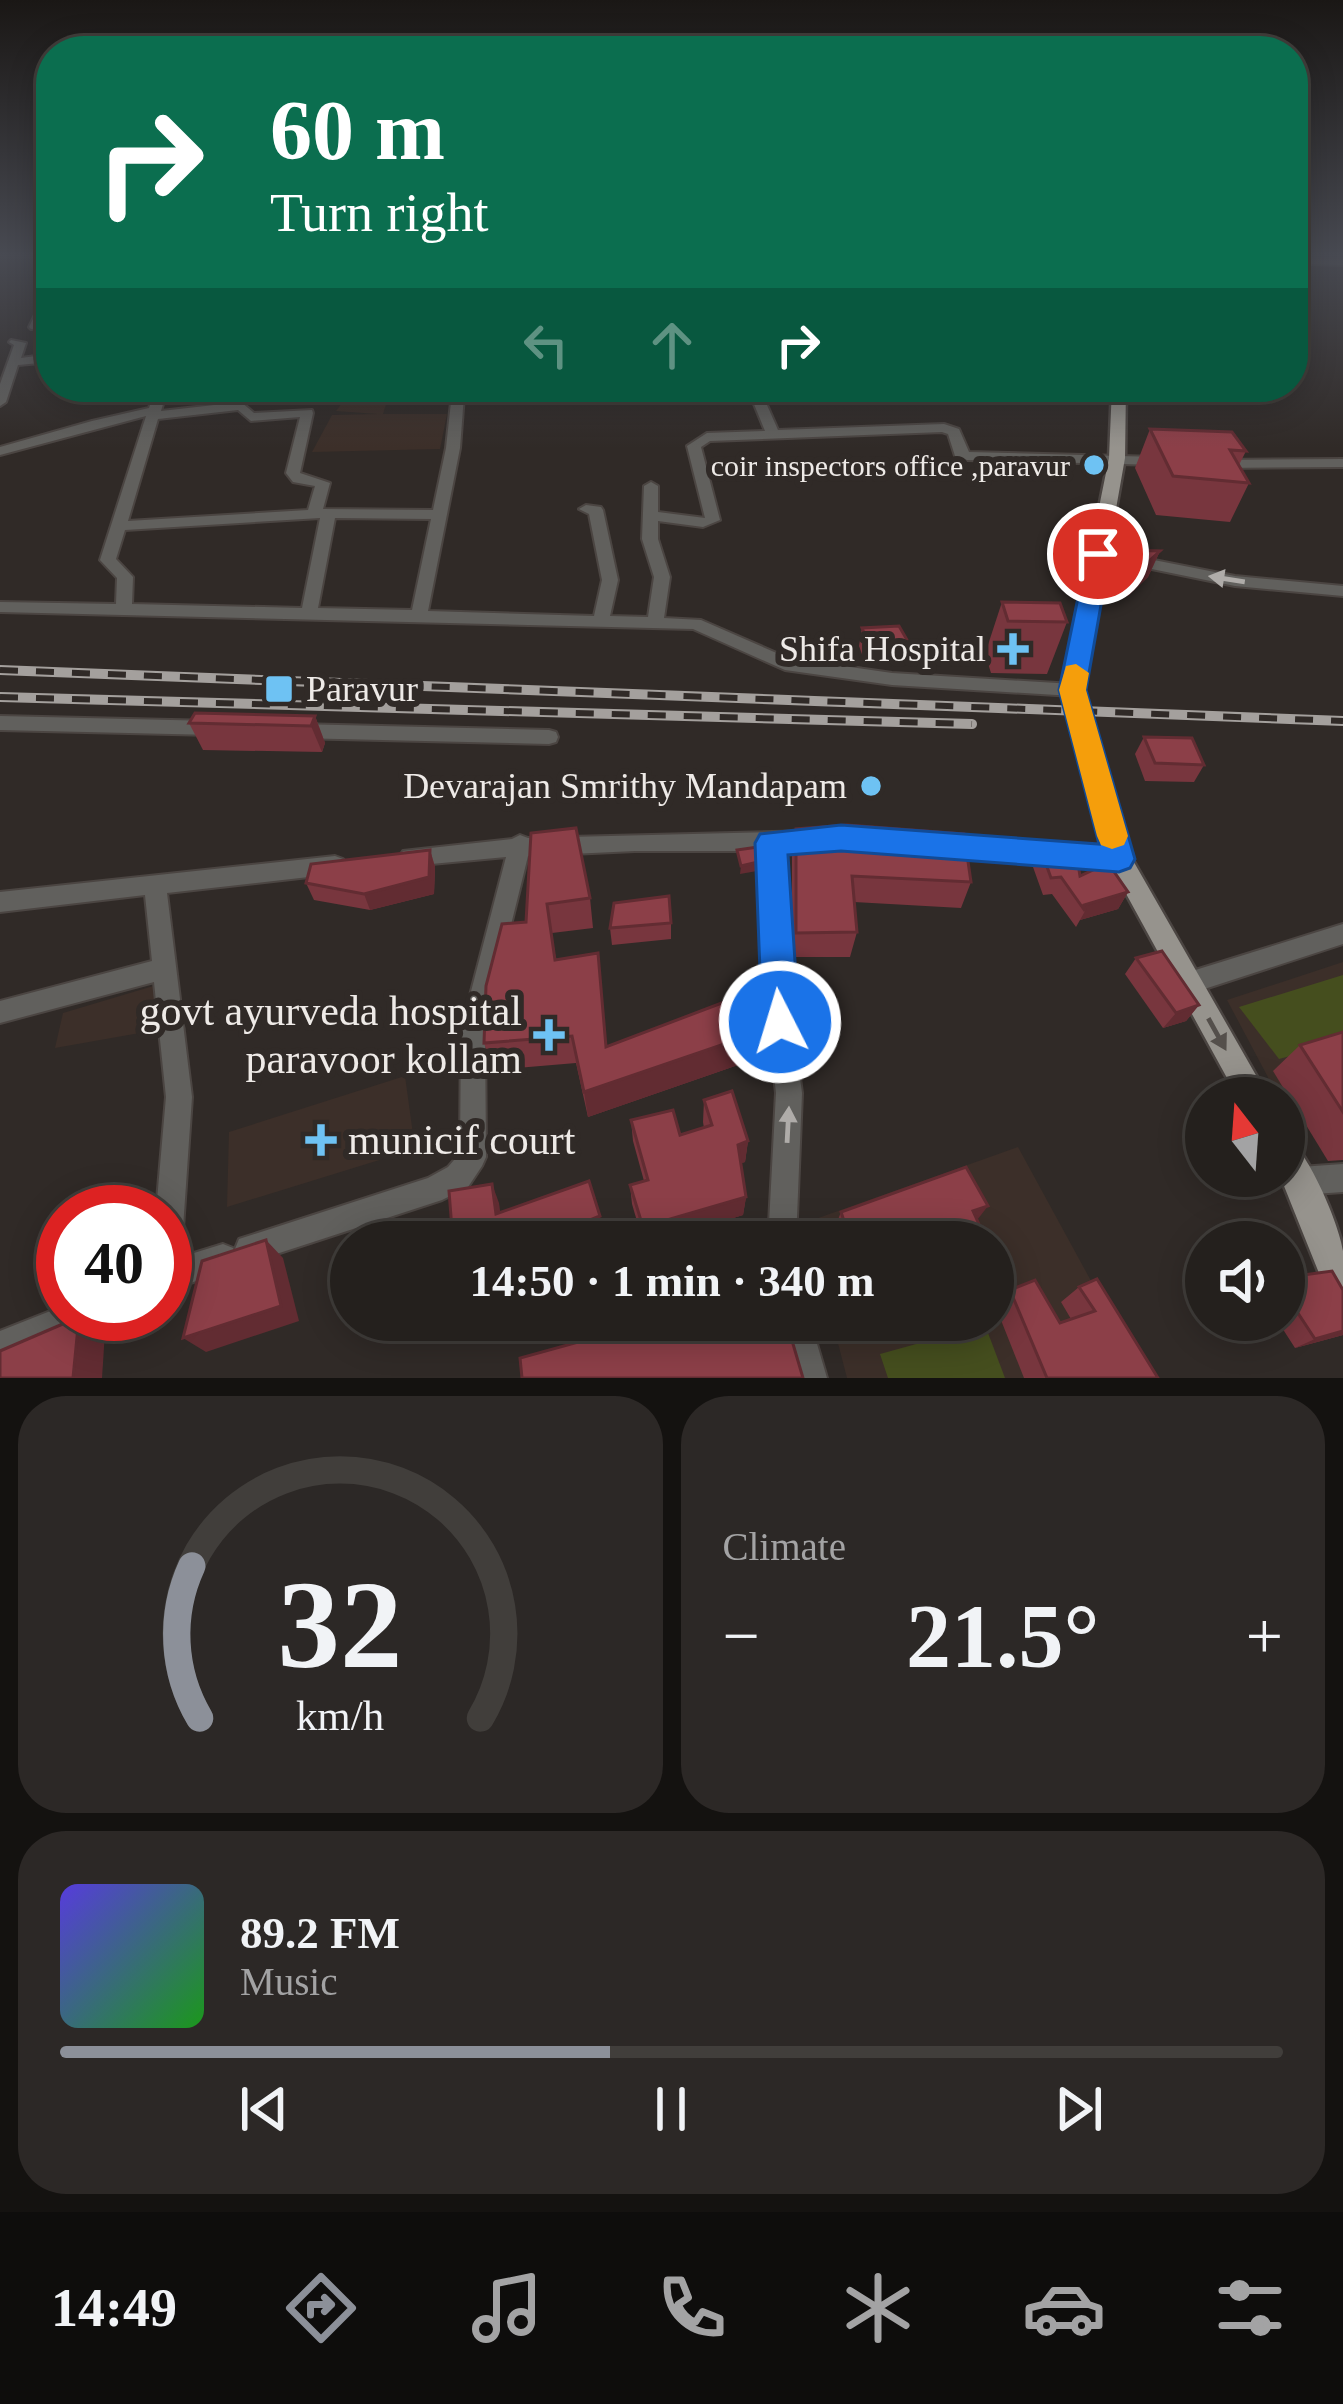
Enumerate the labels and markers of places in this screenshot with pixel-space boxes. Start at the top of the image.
place label: coir inspectors office ,paravur [711,449,1070,482]
marker: coir inspectors office ,paravur [1081,452,1107,478]
pin [1047,503,1149,605]
place label: Shifa Hospital [779,629,986,669]
marker: Shifa Hospital [997,633,1029,665]
place label: Paravur [306,669,418,709]
marker: Paravur [263,673,295,705]
place label: Devarajan Smrithy Mandapam [403,766,847,806]
marker: Devarajan Smrithy Mandapam [858,773,884,799]
place label: govt ayurveda hospital paravoor kollam [139,988,522,1082]
marker: govt ayurveda hospital paravoor kollam [533,1019,565,1051]
place label: municif court [348,1117,576,1163]
marker: municif court [305,1124,337,1156]

